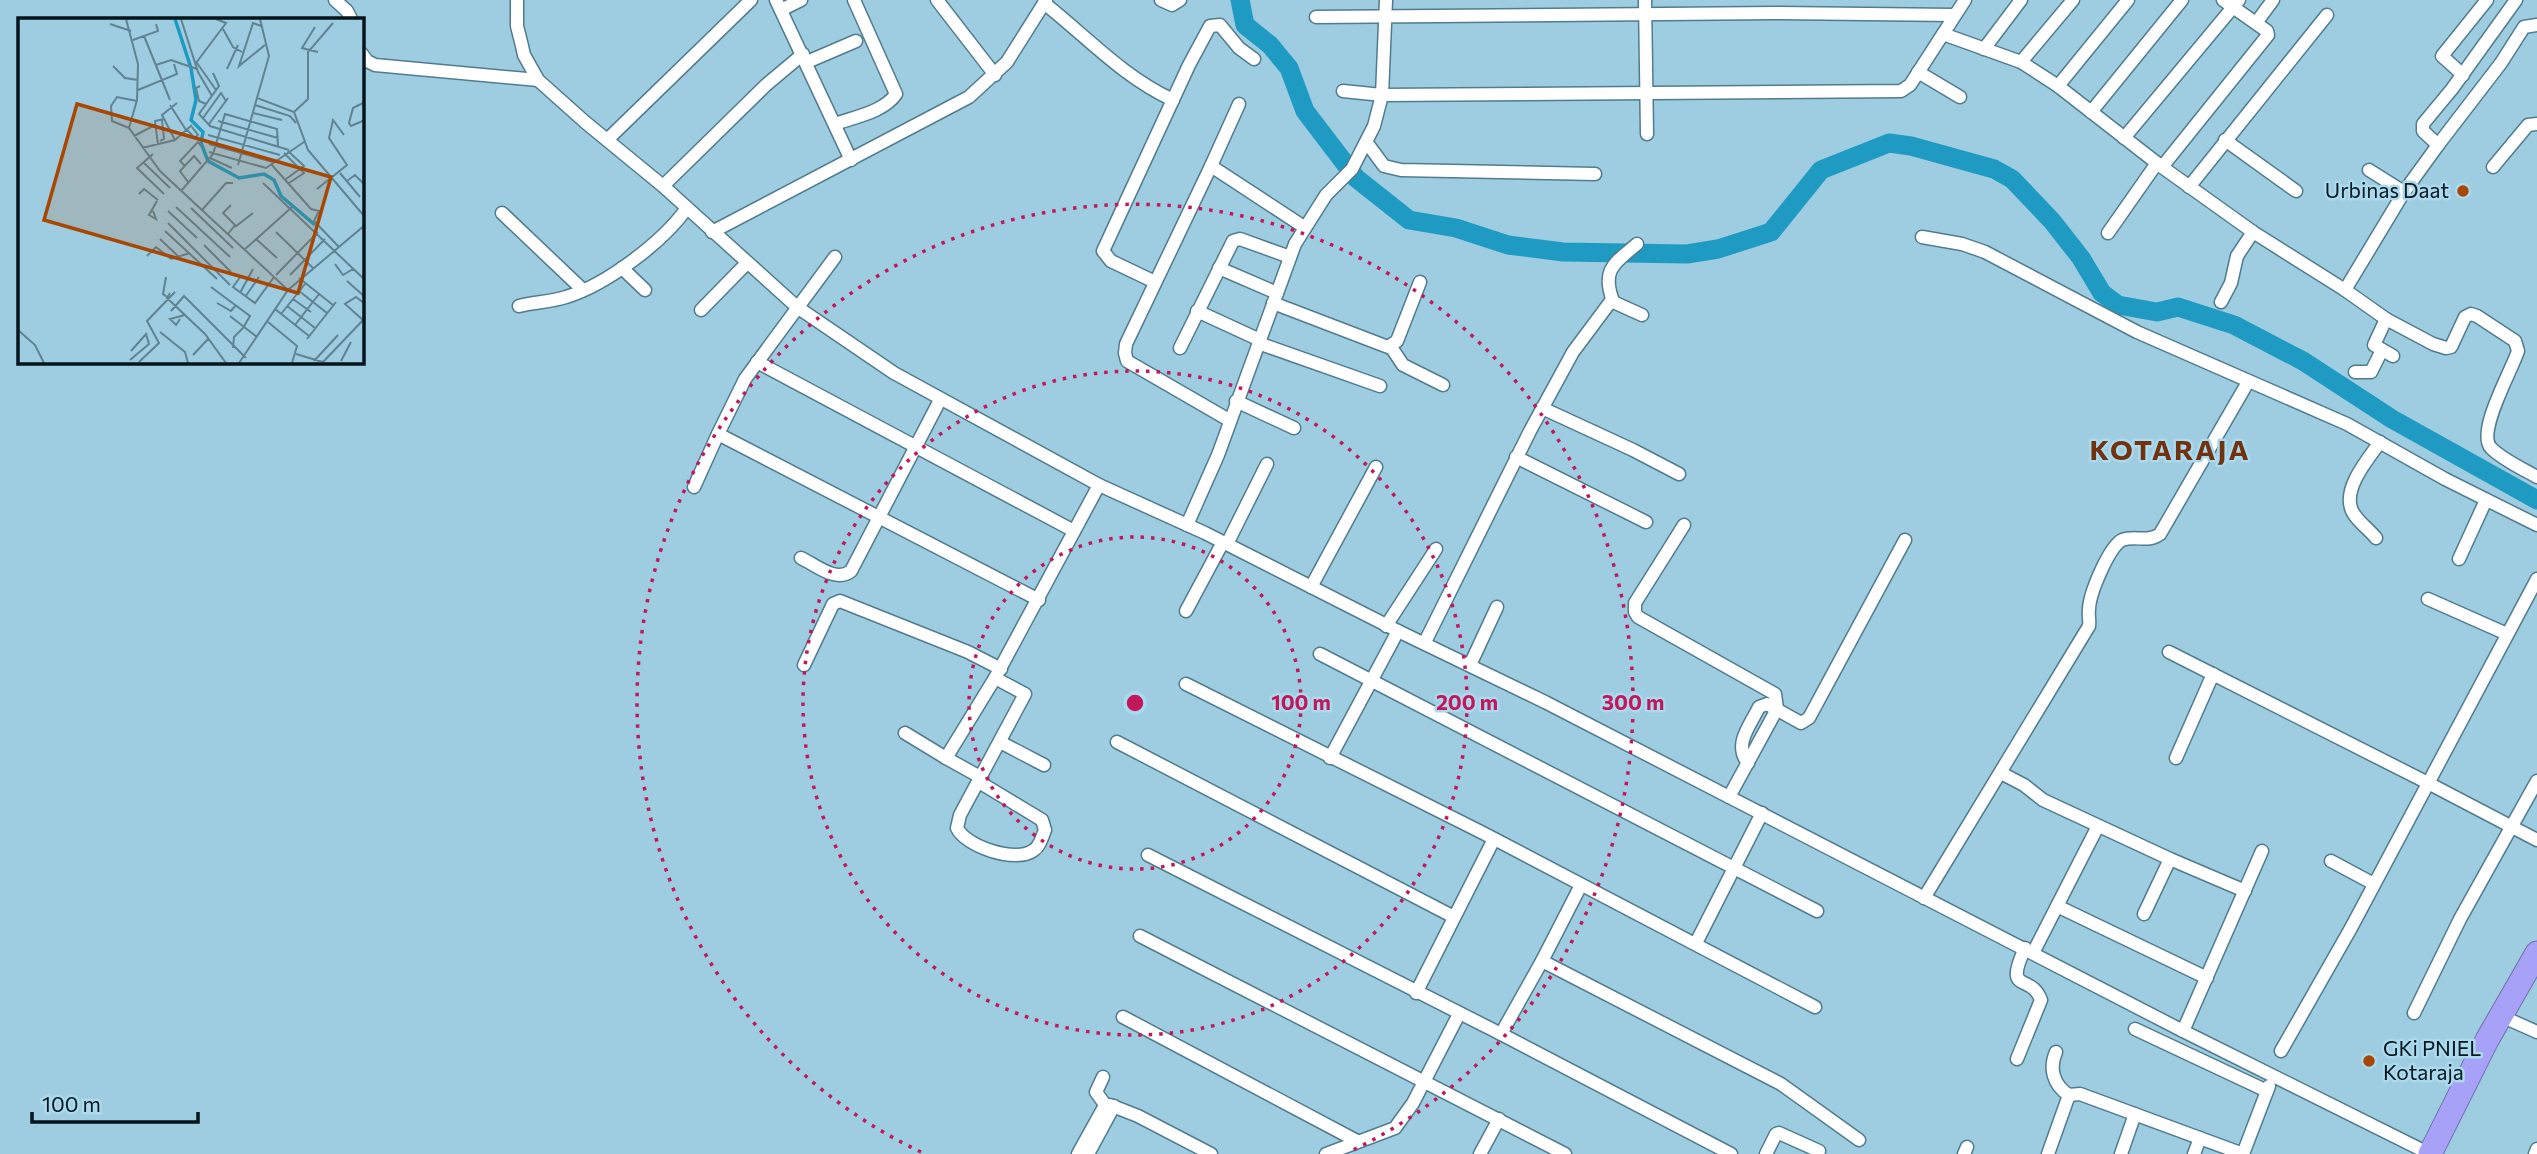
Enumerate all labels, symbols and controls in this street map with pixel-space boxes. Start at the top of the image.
inset map [18,18,364,364]
place label: Urbinas Daat [2325,177,2449,202]
marker: Urbinas Daat [2455,183,2471,199]
district label: KOTARAJA [2089,432,2251,466]
text: 100 m [1271,689,1331,714]
text: 200 m [1436,689,1498,714]
text: 300 m [1602,689,1664,714]
centre of rings [1123,691,1147,715]
place label: GKi PNIEL Kotaraja [2383,1035,2481,1084]
marker: GKi PNIEL Kotaraja [2361,1053,2377,1069]
scale bar [32,1080,198,1124]
text: 100 m [42,1091,101,1116]

